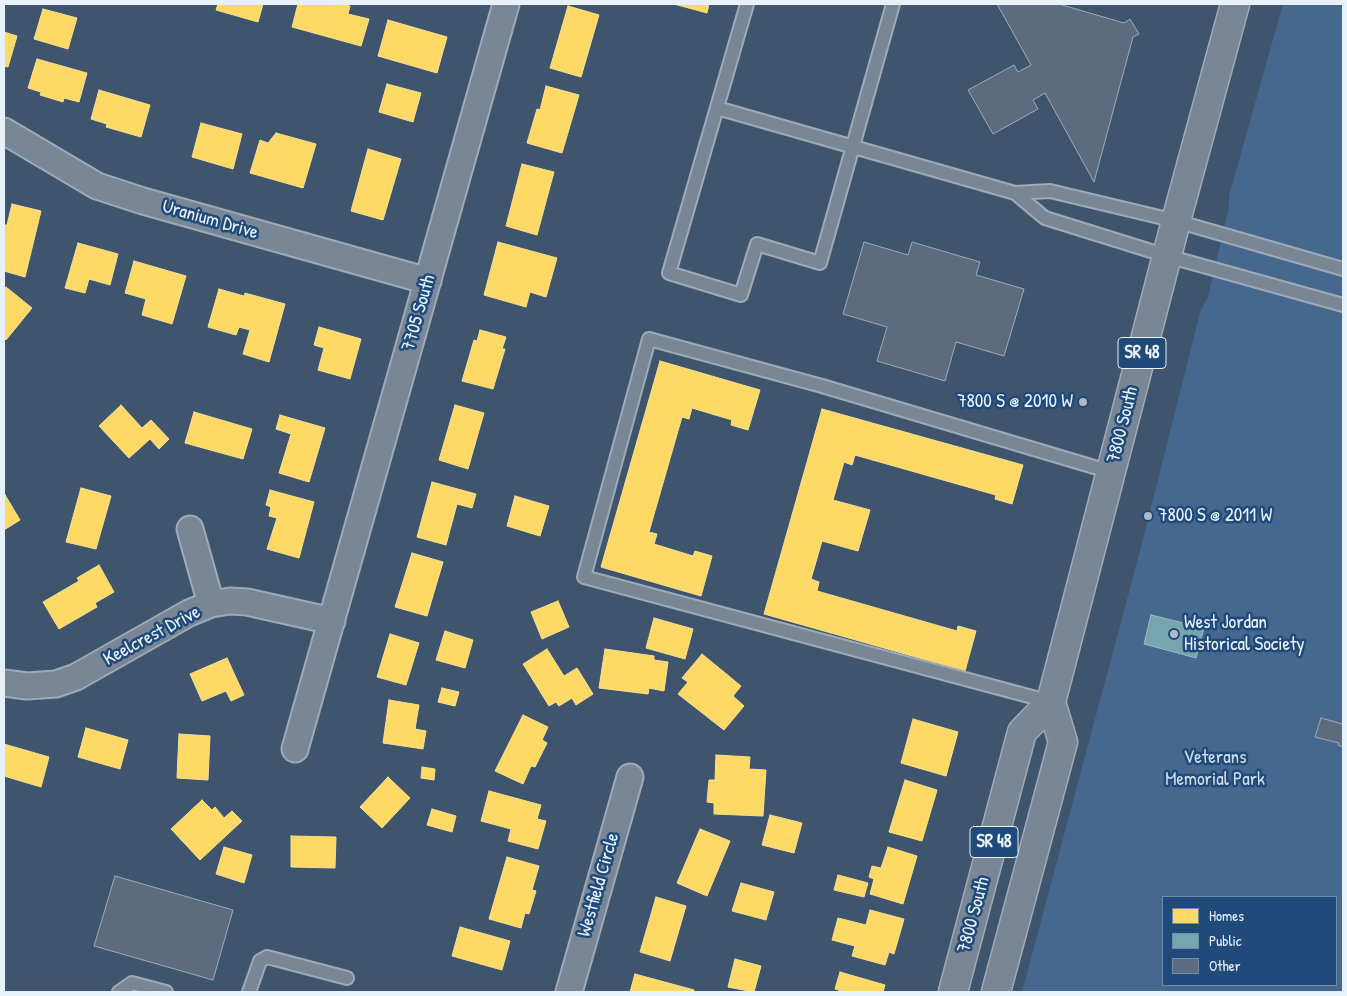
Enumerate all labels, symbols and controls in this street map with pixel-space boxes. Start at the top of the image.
street label: Uranium Drive [159,195,261,245]
street label: 7705 South [397,272,441,354]
road number: SR 48 [1118,338,1166,368]
street label: 7800 South [1103,385,1143,465]
place label: 7800 S @ 2010 W [957,391,1073,413]
marker: 7800 S @ 2010 W [1077,396,1089,408]
place label: 7800 S @ 2011 W [1158,505,1272,527]
marker: 7800 S @ 2011 W [1142,510,1154,522]
street label: Keelcrest Drive [100,601,204,671]
place label: West Jordan Historical Society [1184,612,1305,656]
marker: West Jordan Historical Society [1168,628,1180,640]
park label: Veterans Memorial Park [1165,747,1265,791]
road number: SR 48 [970,826,1018,858]
street label: Westfield Circle [573,830,625,940]
street label: 7800 South [953,875,995,955]
legend [1162,896,1337,986]
text: Homes [1209,905,1244,926]
text: Public [1209,930,1242,951]
text: Other [1209,955,1241,976]

